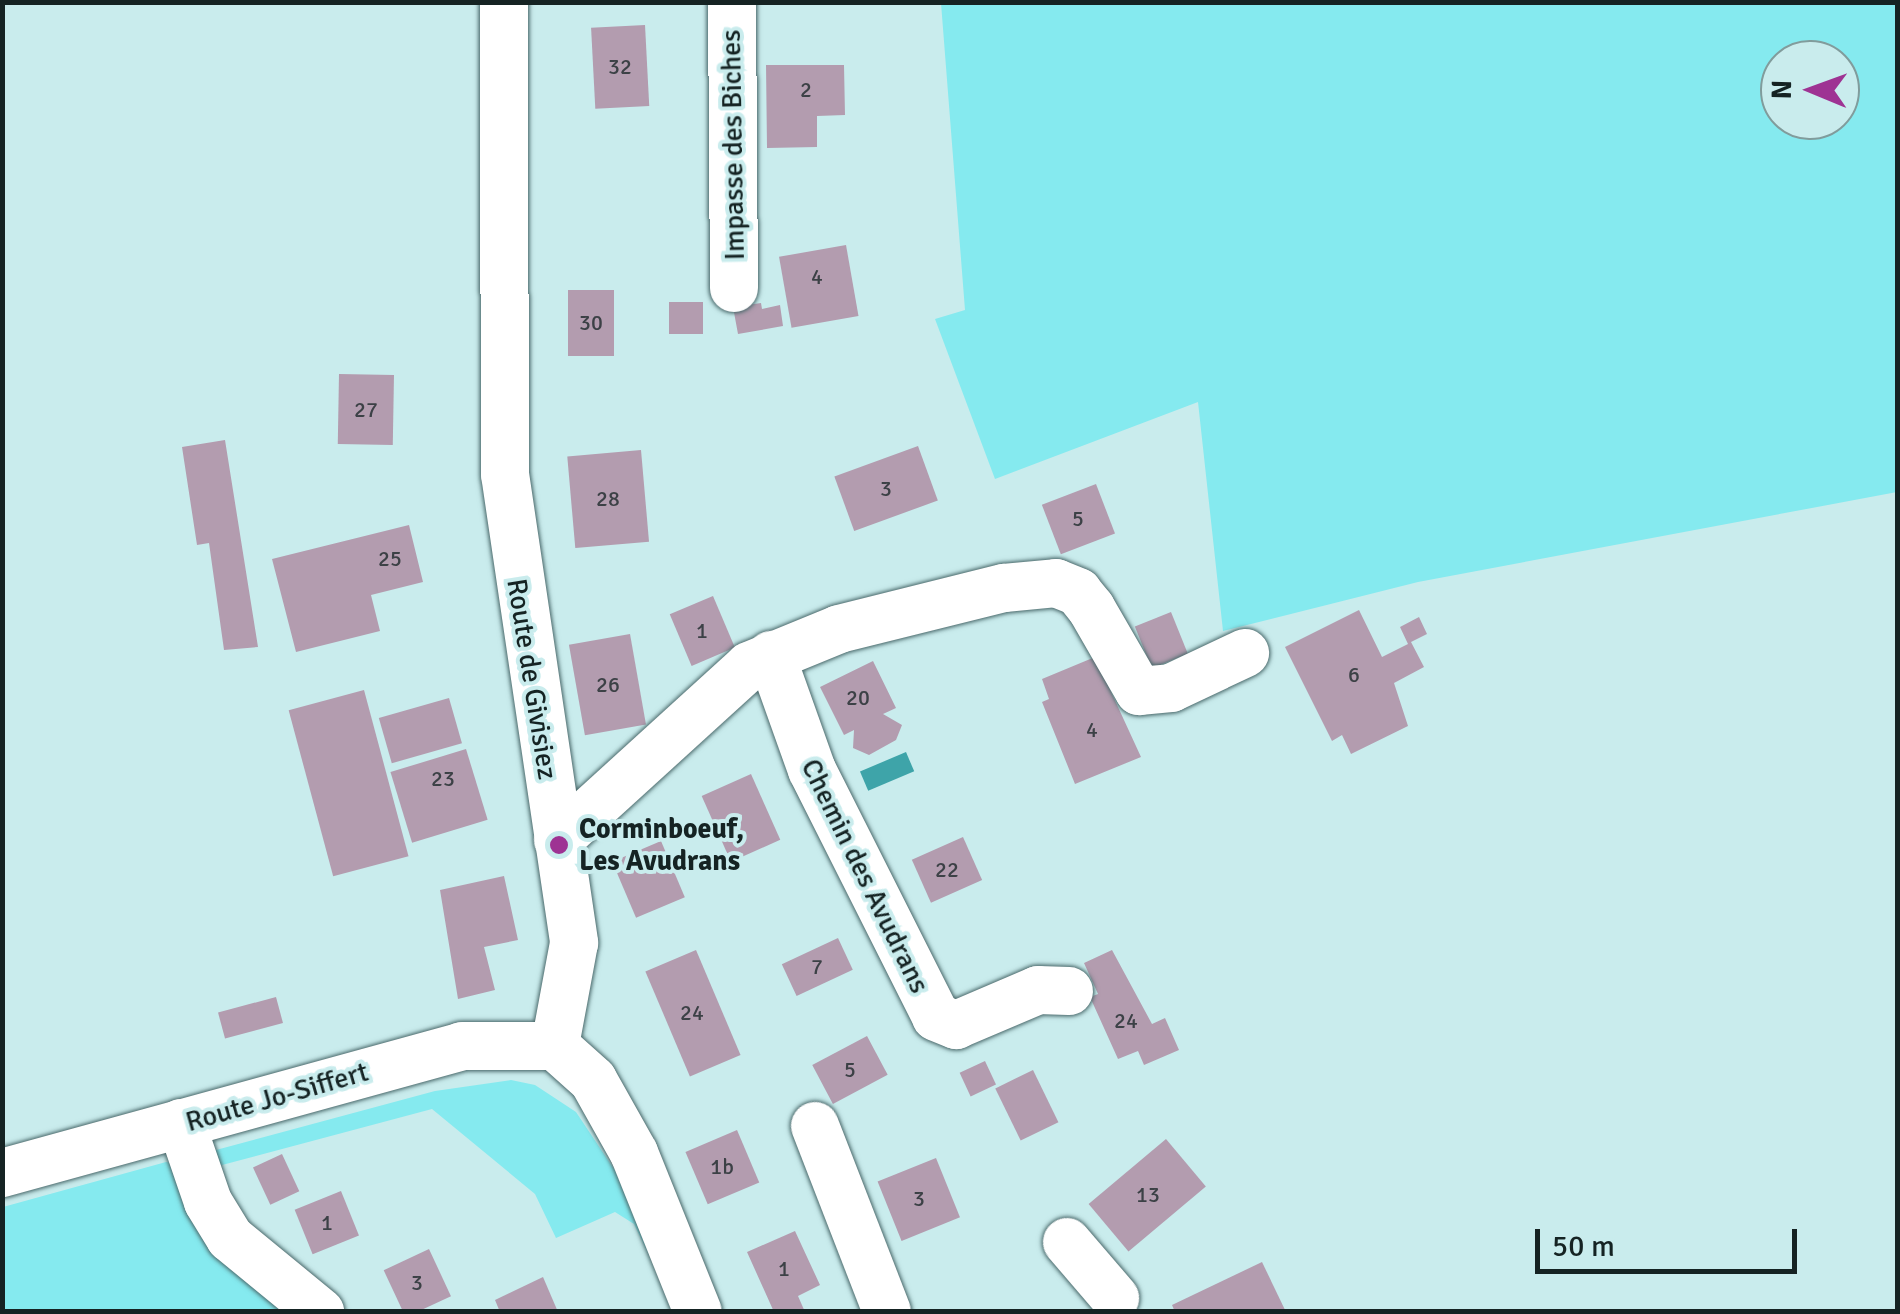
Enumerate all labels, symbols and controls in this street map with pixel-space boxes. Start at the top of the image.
street label: Impasse des Biches [714,29,752,261]
north arrow [1760,40,1860,140]
house number: 32 [608,54,632,80]
house number: 2 [800,77,812,103]
text: N [1765,79,1799,100]
house number: 4 [811,264,823,290]
house number: 30 [579,310,603,336]
house number: 27 [354,397,378,423]
house number: 3 [880,476,892,502]
house number: 28 [596,486,620,512]
house number: 5 [1072,506,1084,532]
house number: 25 [378,546,402,572]
street label: Route de Givisiez [500,576,564,782]
house number: 1 [696,618,708,644]
house number: 6 [1348,662,1360,688]
house number: 26 [596,672,620,698]
house number: 20 [846,685,870,711]
house number: 4 [1086,717,1098,743]
street label: Chemin des Avudrans [794,754,936,998]
house number: 23 [431,766,455,792]
place label: Corminboeuf, Les Avudrans [579,812,744,878]
marker: Corminboeuf, Les Avudrans [548,834,570,856]
house number: 22 [935,857,959,883]
house number: 7 [811,954,823,980]
house number: 24 [680,1000,704,1026]
house number: 24 [1114,1008,1138,1034]
street label: Route Jo-Siffert [182,1055,372,1139]
house number: 5 [844,1057,856,1083]
house number: 1b [710,1154,734,1180]
house number: 13 [1136,1182,1160,1208]
house number: 3 [913,1186,925,1212]
scale bar [1540,1209,1802,1271]
house number: 1 [321,1210,333,1236]
text: 50 m [1552,1228,1615,1265]
house number: 1 [778,1256,790,1282]
house number: 3 [411,1270,423,1296]

